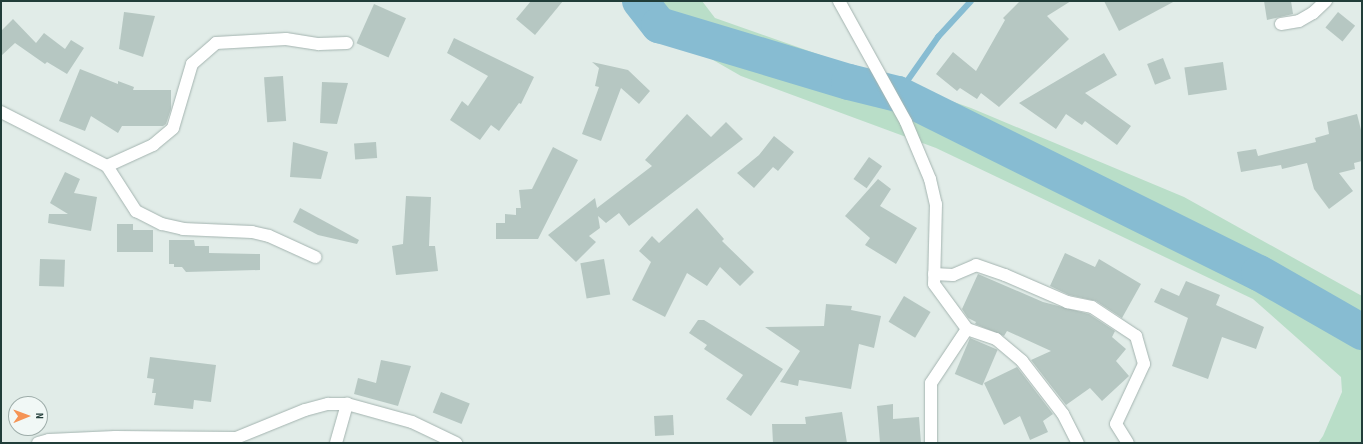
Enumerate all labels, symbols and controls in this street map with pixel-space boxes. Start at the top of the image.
north arrow [8,396,48,436]
text: N [33,413,46,419]

